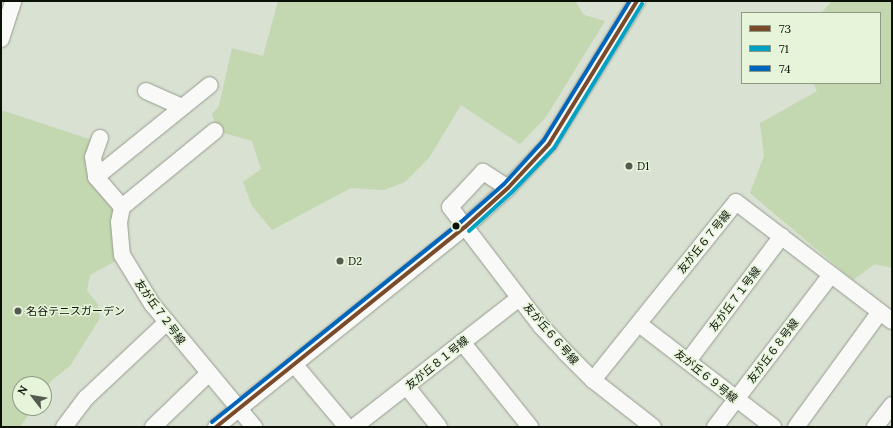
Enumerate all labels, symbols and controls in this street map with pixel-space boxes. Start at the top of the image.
legend [741,12,881,84]
text: 73 [779,21,791,36]
text: 71 [779,41,789,56]
text: 74 [779,61,791,76]
place label: D1 [637,159,649,173]
marker: D1 [624,161,634,171]
street label: 友が丘６７号線 [675,208,733,276]
unlabelled marker [451,221,461,231]
place label: D2 [348,254,362,268]
marker: D2 [335,256,345,266]
street label: 友が丘７１号線 [707,264,763,334]
street label: 友が丘７２号線 [132,277,188,347]
street label: 友が丘６６号線 [521,301,581,367]
place label: 名谷テニスガーデン [26,304,125,318]
marker: 名谷テニスガーデン [13,306,23,316]
street label: 友が丘６８号線 [745,316,801,386]
street label: 友が丘８１号線 [403,334,471,392]
street label: 友が丘６９号線 [672,347,740,405]
north arrow [12,376,52,416]
text: N [14,383,31,398]

